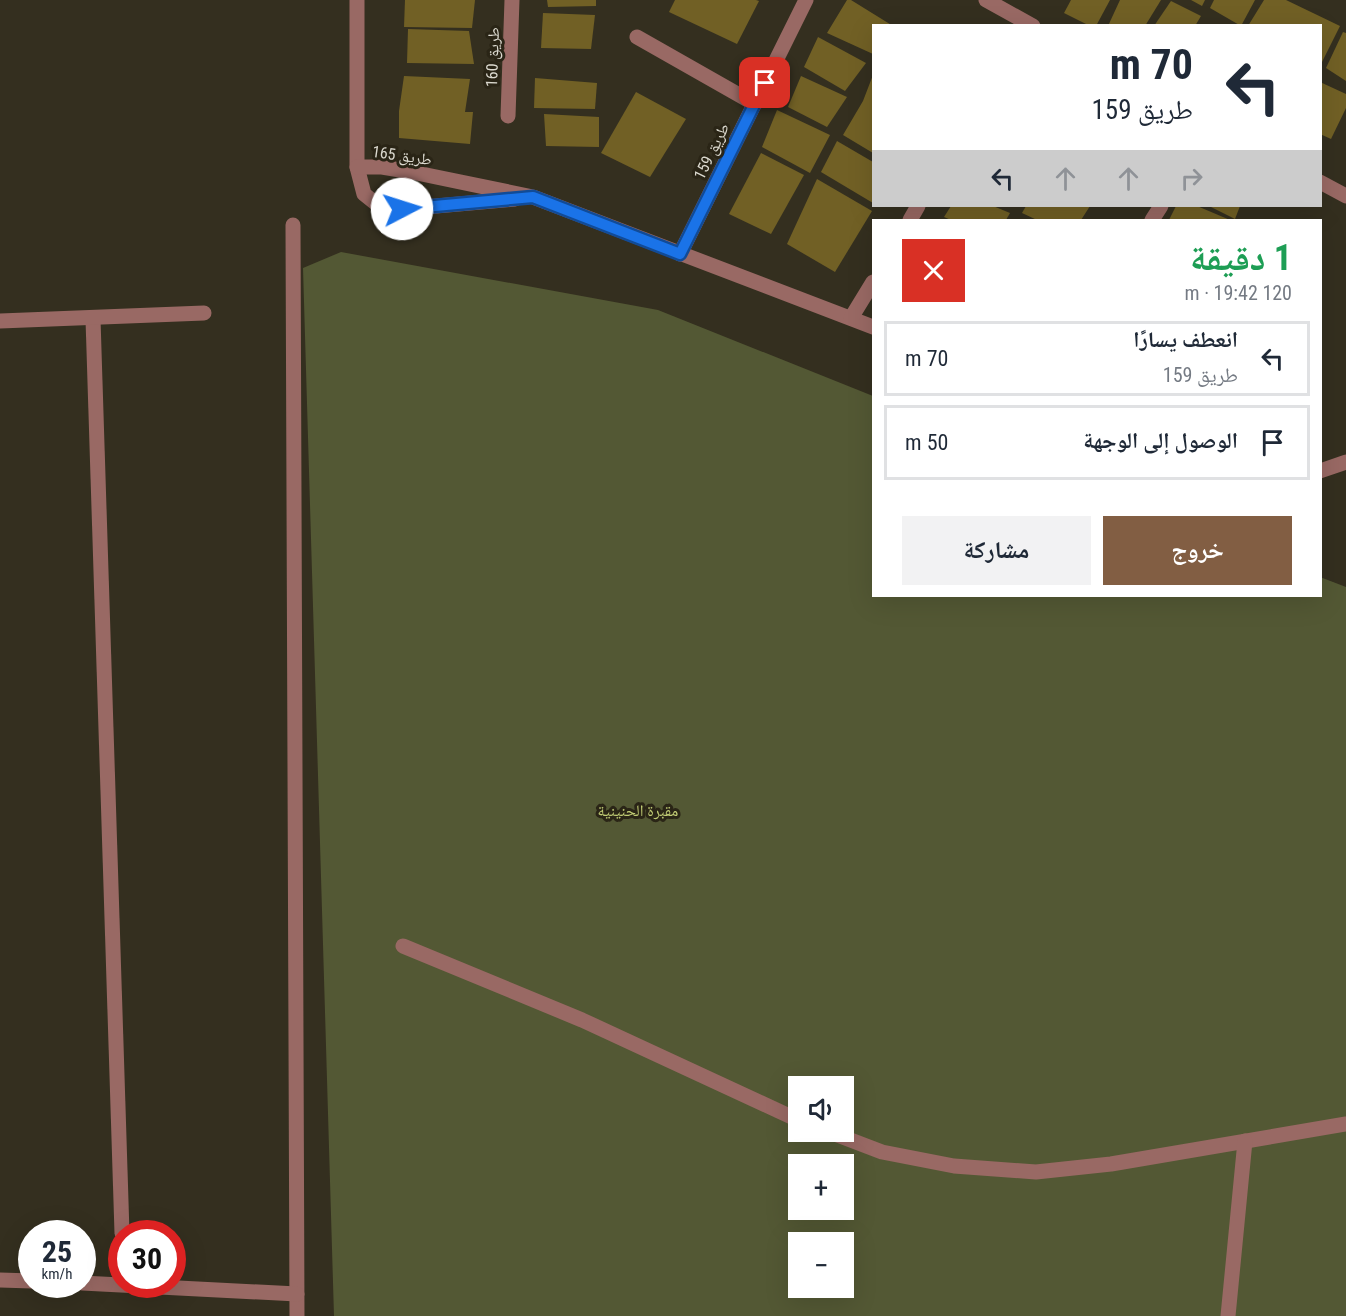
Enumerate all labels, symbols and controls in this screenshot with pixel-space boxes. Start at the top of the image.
street label: طريق 160 [482,27,504,87]
text: 70 m [1110,40,1193,89]
icon: left [1214,48,1292,126]
pin [739,57,790,108]
icon: arrive [748,66,781,99]
text: طريق 159 [1091,94,1193,126]
street label: طريق 159 [690,120,734,183]
street label: طريق 165 [371,142,433,170]
icon: left [986,162,1019,195]
icon: ahead [1049,162,1082,195]
icon: ahead [1112,162,1145,195]
icon: right [1175,162,1208,195]
position arrow [370,177,434,241]
text: 1 دقيقة [1190,237,1292,279]
button: close [902,239,965,302]
text: 120 m · 19:42 [1185,281,1292,305]
text: انعطف يسارًا [1133,327,1238,352]
icon: left [1256,342,1289,375]
text: 70 m [905,346,948,371]
text: طريق 159 [1163,363,1238,387]
icon: arrive [1256,426,1289,459]
text: الوصول إلى الوجهة [1083,428,1238,453]
text: 50 m [905,430,948,455]
button: مشاركة [902,516,1091,585]
button: خروج [1103,516,1292,585]
park label: مقبرة الحنينية [598,801,678,820]
map controls [788,1076,854,1298]
button: sound [788,1076,854,1142]
button: + [788,1154,854,1220]
speed limit sign: 30 [108,1220,186,1298]
button: − [788,1232,854,1298]
text: 25 [42,1234,72,1269]
text: km/h [42,1265,72,1283]

